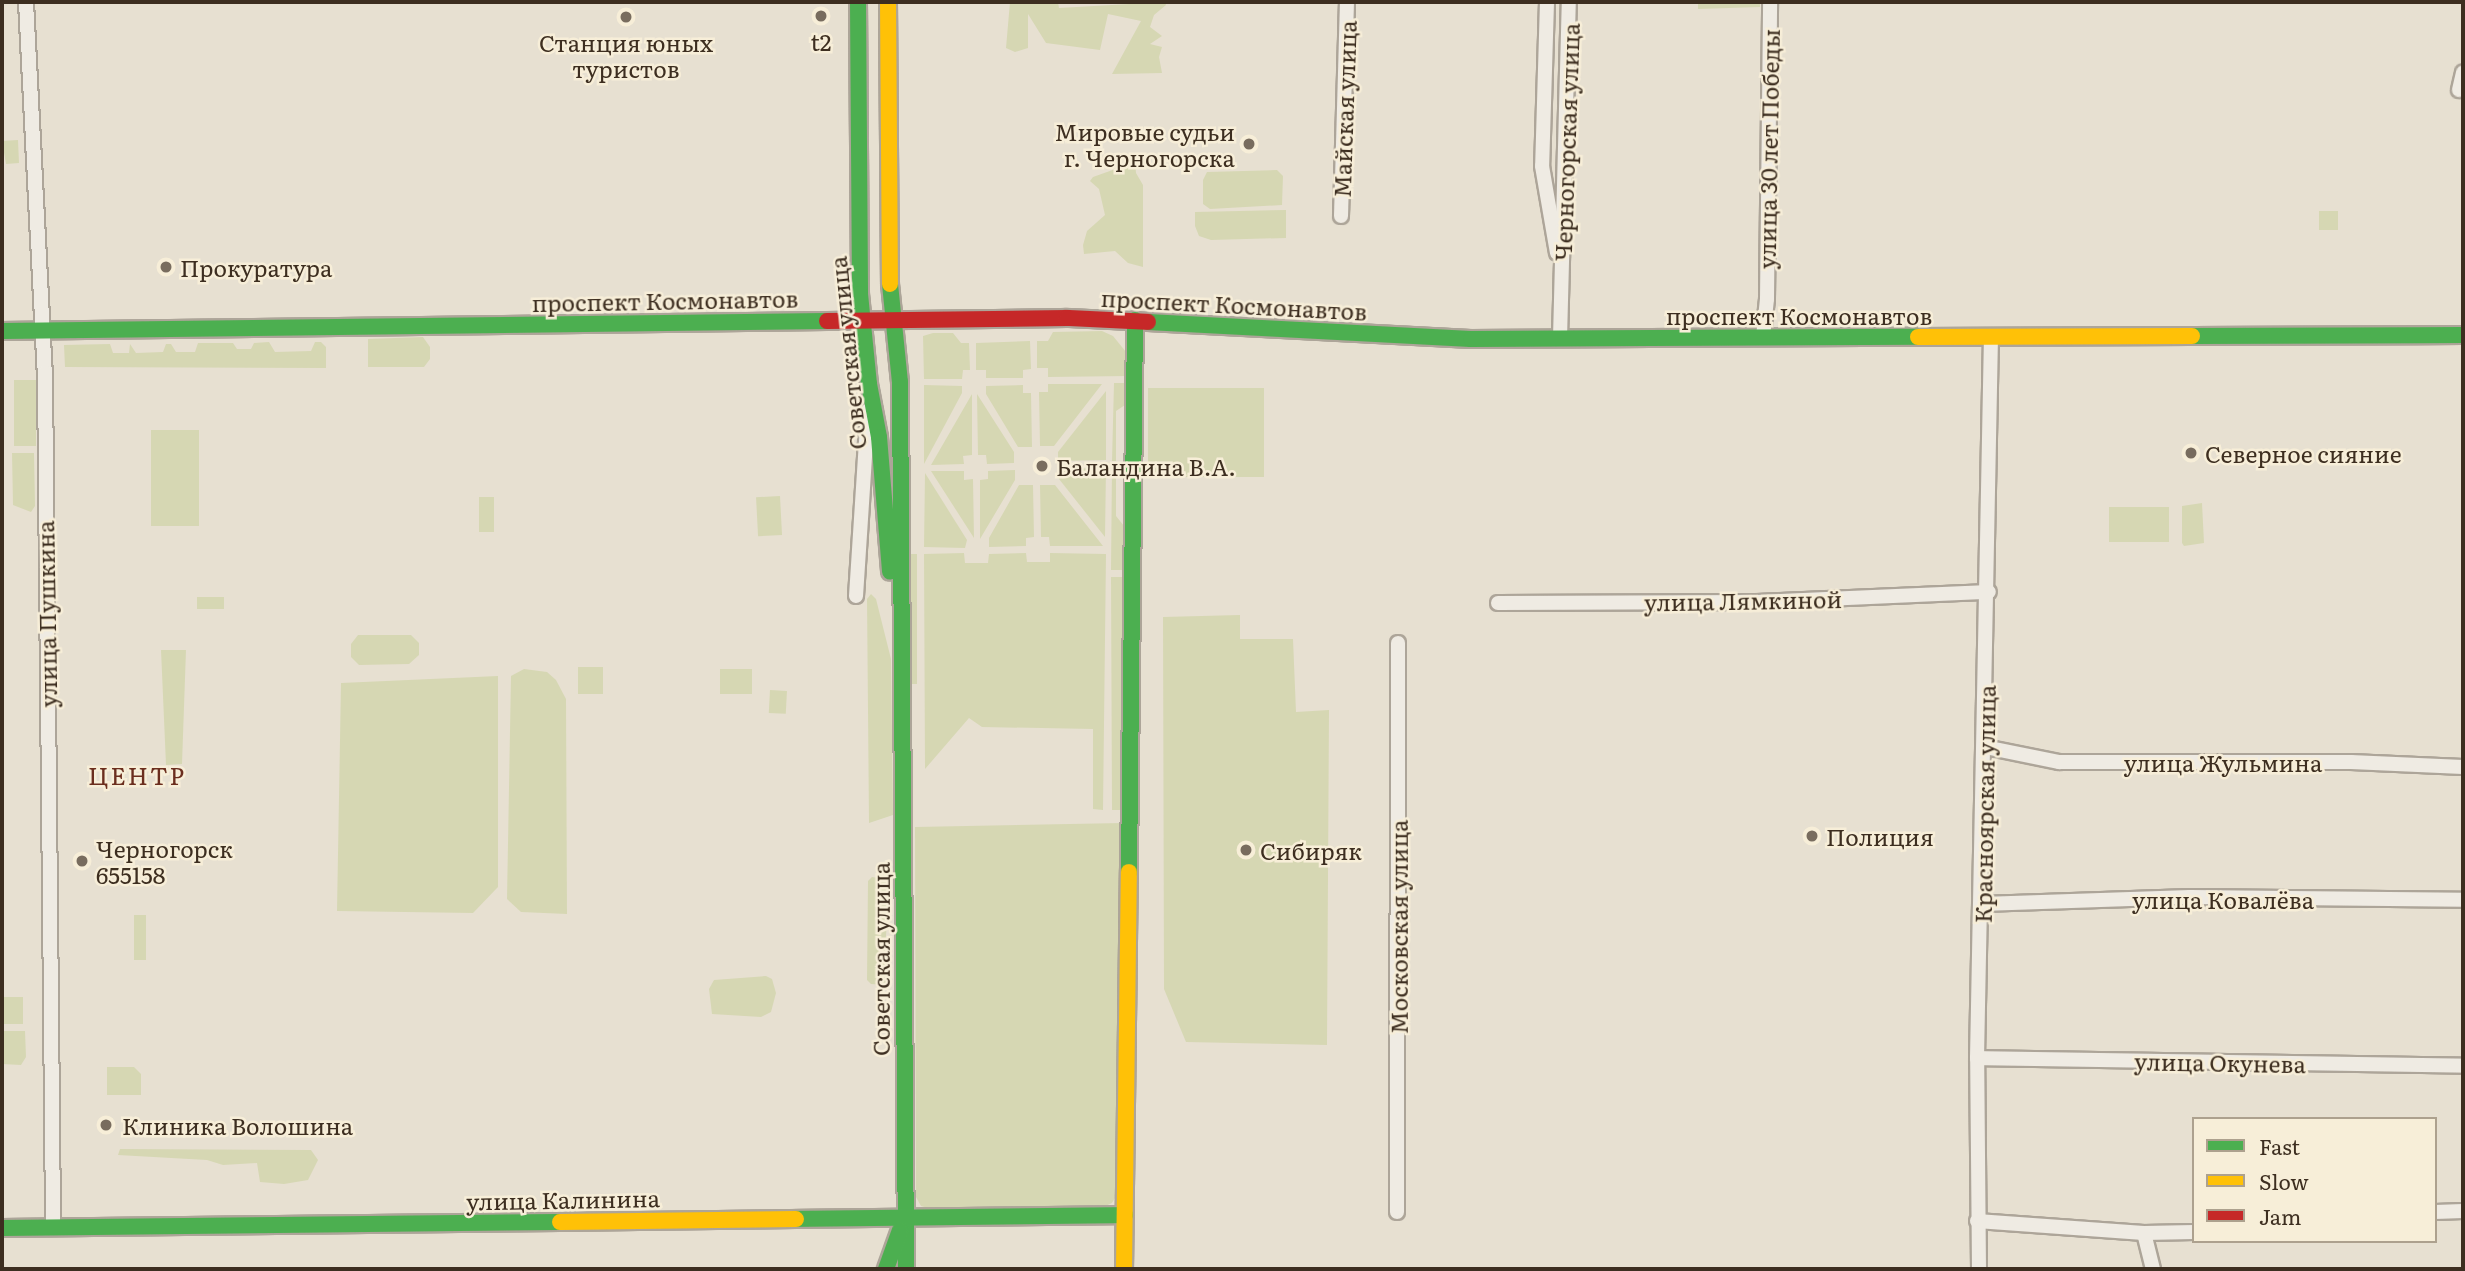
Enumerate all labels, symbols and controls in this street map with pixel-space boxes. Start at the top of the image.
marker: t2 [813,8,829,24]
marker: Станция юных туристов [618,9,634,25]
street label: Майская улица [1327,20,1361,198]
street label: Черногорская улица [1548,22,1584,262]
place label: t2 [811,27,831,55]
place label: Станция юных туристов [539,28,713,82]
street label: улица 30 лет Победы [1752,29,1784,269]
place label: Мировые судьи г. Черногорска [1054,117,1235,171]
marker: Мировые судьи г. Черногорска [1241,136,1257,152]
place label: Прокуратура [180,253,332,281]
street label: Советская улица [823,255,871,451]
marker: Прокуратура [158,259,174,275]
street label: проспект Космонавтов [1100,283,1368,325]
street label: проспект Космонавтов [531,284,799,316]
street label: проспект Космонавтов [1666,301,1932,329]
place label: Северное сияние [2205,439,2402,467]
marker: Северное сияние [2183,445,2199,461]
place label: Баландина В.А. [1056,452,1236,480]
marker: Баландина В.А. [1034,458,1050,474]
street label: улица Пушкина [31,520,61,708]
street label: улица Лямкиной [1644,584,1842,616]
street label: Красноярская улица [1968,685,2000,923]
street label: улица Жульмина [2124,748,2322,776]
district label: ЦЕНТР [89,761,185,789]
street label: Московская улица [1384,820,1412,1034]
place label: Полиция [1826,822,1934,850]
marker: Полиция [1804,828,1820,844]
place label: Черногорск 655158 [96,834,233,888]
place label: Сибиряк [1260,836,1362,864]
marker: Сибиряк [1238,842,1254,858]
marker: Черногорск 655158 [74,853,90,869]
street label: Советская улица [866,862,894,1056]
street label: улица Ковалёва [2132,885,2314,913]
street label: улица Окунева [2134,1047,2306,1077]
place label: Клиника Волошина [122,1111,353,1139]
marker: Клиника Волошина [96,1115,116,1135]
legend [2192,1117,2437,1243]
text: Fast [2259,1130,2300,1161]
text: Slow [2259,1165,2309,1196]
street label: улица Калинина [466,1184,660,1214]
text: Jam [2259,1200,2301,1231]

